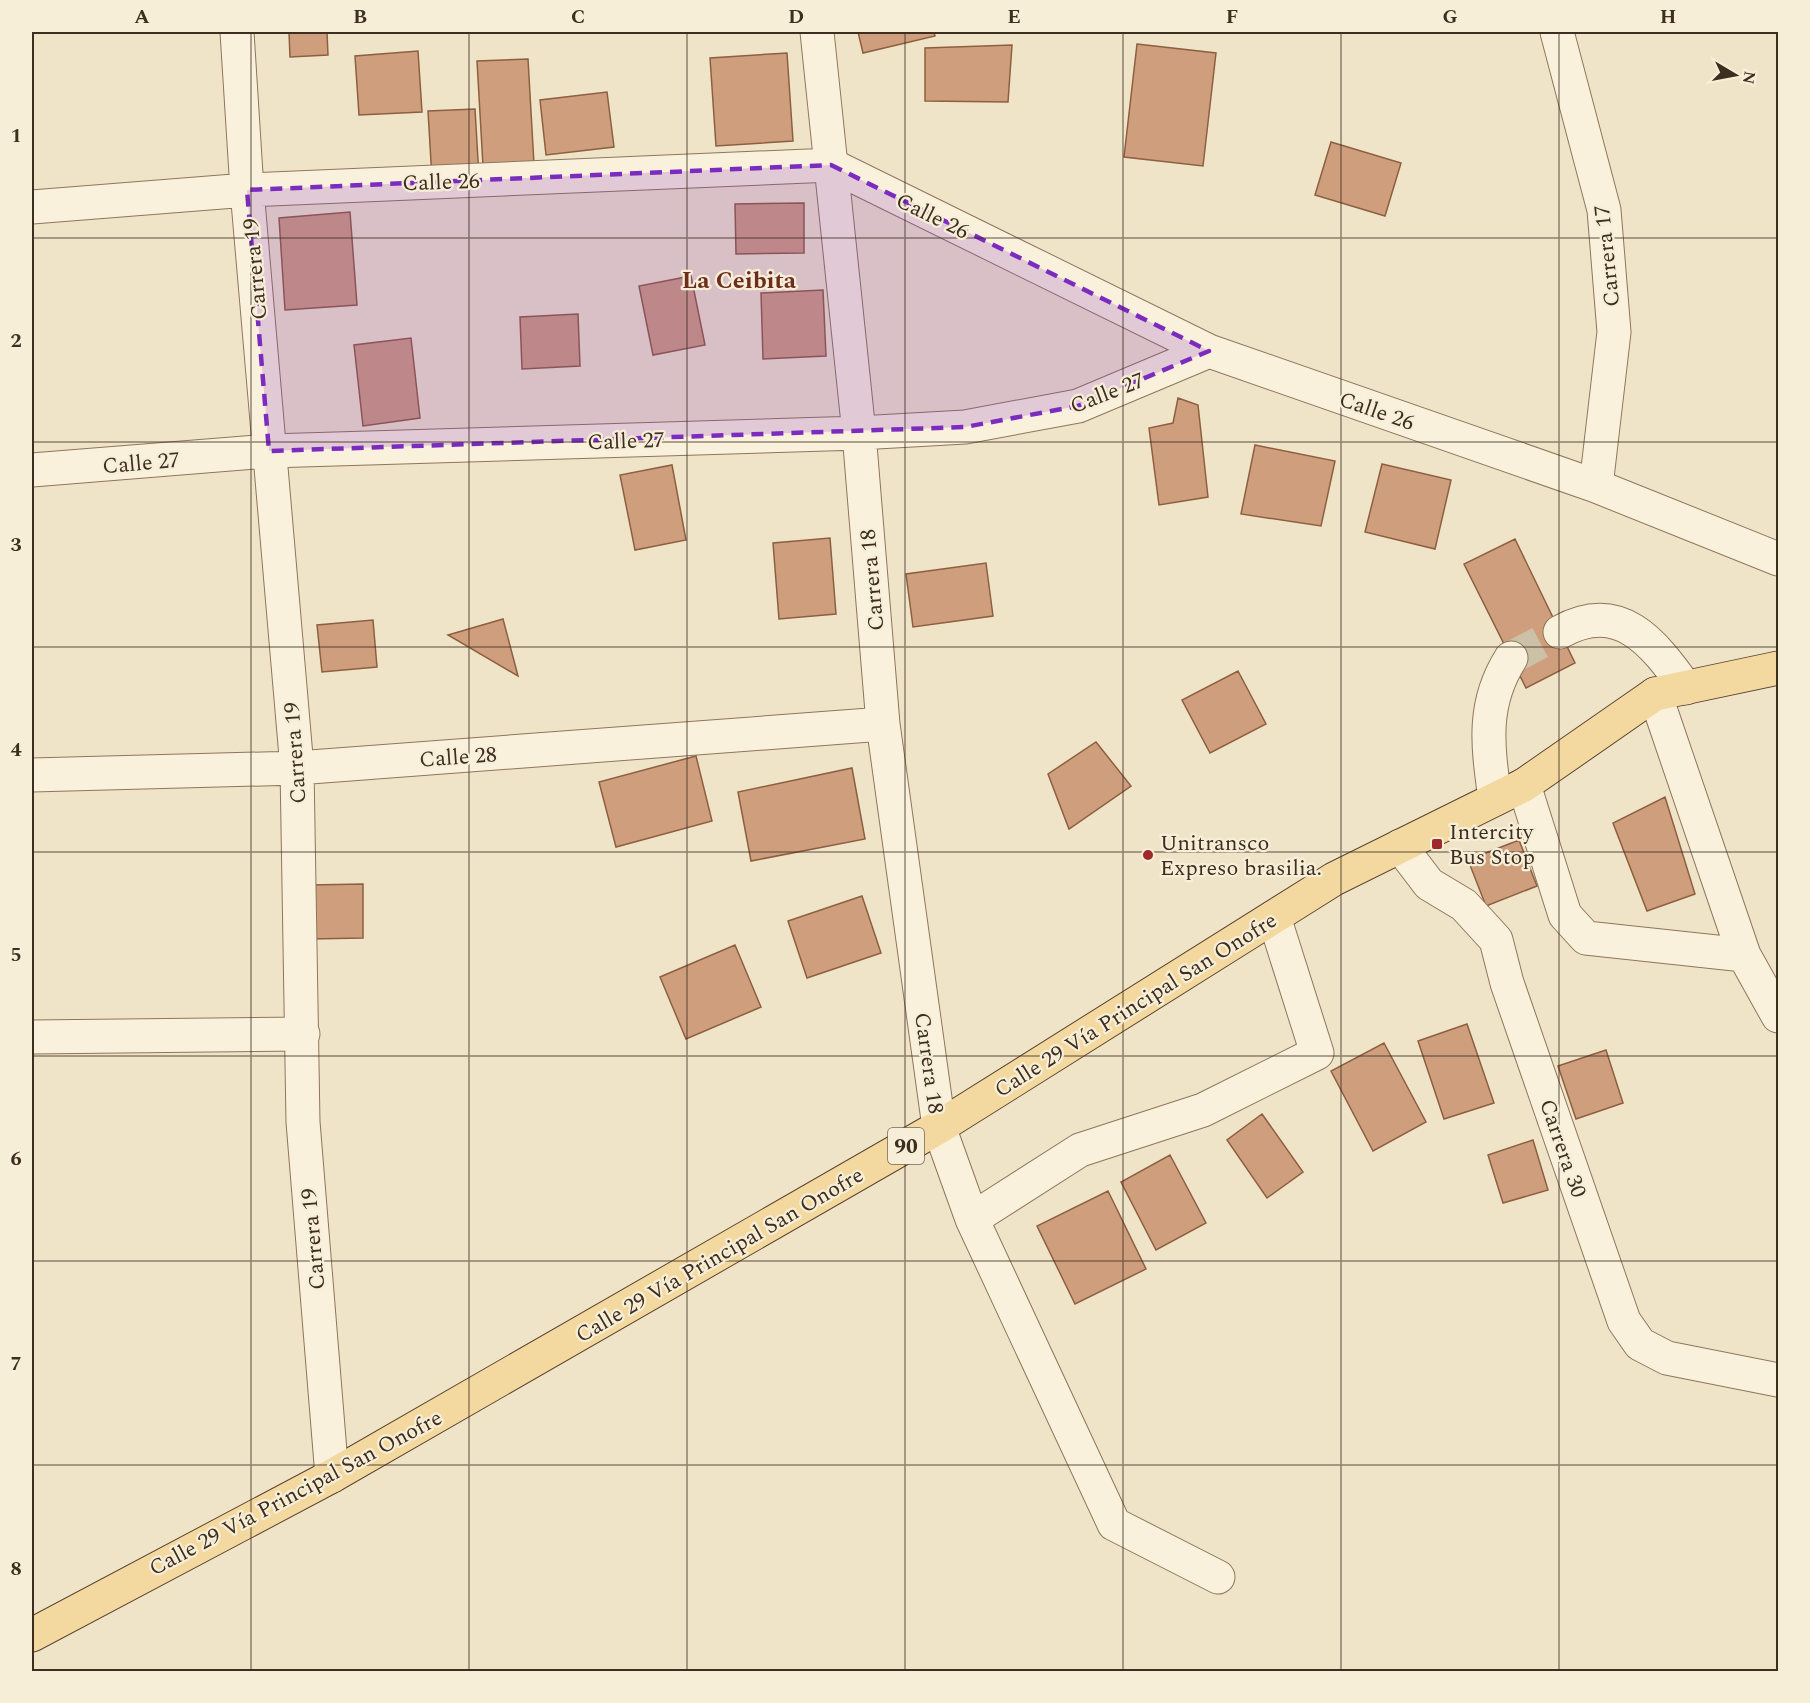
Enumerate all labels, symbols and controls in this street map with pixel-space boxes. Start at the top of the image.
text: A [134,2,150,32]
text: B [353,2,367,32]
text: C [571,2,585,32]
text: D [788,2,804,32]
text: E [1007,2,1021,32]
text: F [1226,2,1238,32]
text: G [1442,2,1458,32]
text: H [1660,2,1676,32]
north arrow [1705,45,1765,105]
text: N [1736,69,1762,86]
text: 1 [10,121,22,151]
street label: Calle 26 [402,165,480,200]
street label: Calle 26 [890,184,975,248]
street label: Carrera 17 [1586,203,1629,308]
street label: Carrera 19 [235,217,276,321]
district label: La Ceibita [682,263,797,299]
text: 2 [10,326,22,356]
street label: Calle 27 [1065,364,1150,423]
street label: Calle 26 [1334,383,1419,440]
street label: Calle 27 [587,424,665,459]
street label: Calle 27 [101,444,181,483]
street label: Carrera 18 [852,528,893,632]
text: 3 [10,530,22,560]
street label: Carrera 19 [275,701,316,805]
text: 4 [10,735,22,765]
street label: Calle 28 [418,738,498,777]
place label: Intercity Bus Stop [1449,816,1535,874]
place label: Unitransco Expreso brasilia. [1160,827,1322,885]
marker: Intercity Bus Stop [1430,837,1444,851]
marker: Unitransco Expreso brasilia. [1141,848,1155,862]
street label: Calle 29 Vía Principal San Onofre [988,904,1284,1106]
text: 5 [10,940,22,970]
street label: Carrera 18 [905,1010,952,1116]
street label: Carrera 30 [1530,1095,1595,1202]
road number: 90 [888,1128,924,1164]
text: 6 [10,1144,22,1174]
street label: Calle 29 Vía Principal San Onofre [569,1159,870,1352]
street label: Carrera 19 [293,1187,334,1291]
text: 7 [10,1349,22,1379]
street label: Calle 29 Vía Principal San Onofre [143,1402,448,1585]
text: 8 [10,1554,22,1584]

